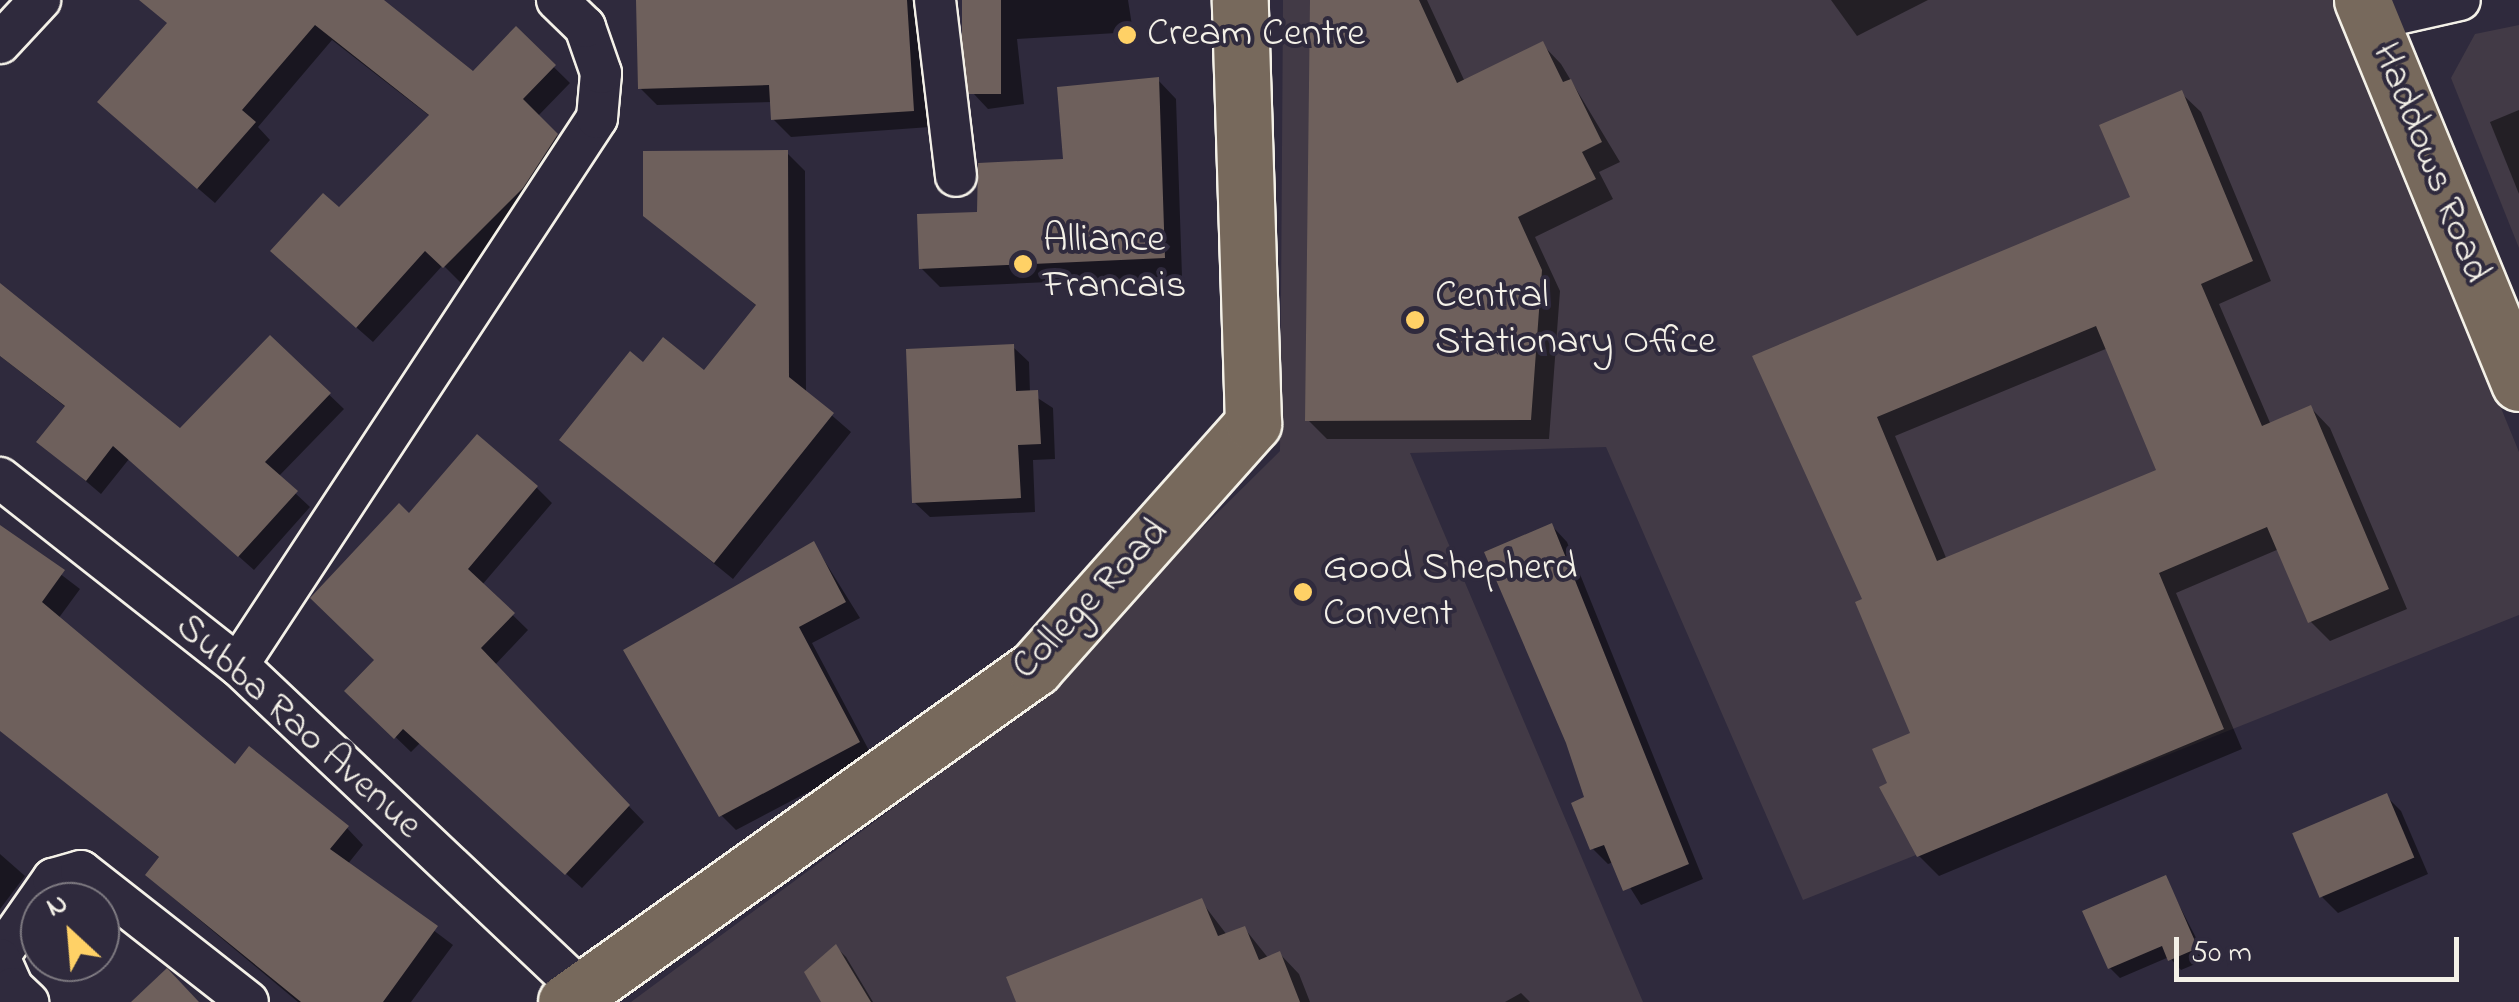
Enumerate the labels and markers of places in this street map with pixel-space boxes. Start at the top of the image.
place label: Cream Centre [1147,11,1365,59]
marker: Cream Centre [1116,24,1138,46]
place label: Alliance Francais [1043,217,1186,311]
marker: Alliance Francais [1012,253,1034,275]
place label: Central Stationary Office [1435,273,1716,367]
marker: Central Stationary Office [1404,309,1426,331]
place label: Good Shepherd Convent [1323,545,1577,639]
marker: Good Shepherd Convent [1292,581,1314,603]

